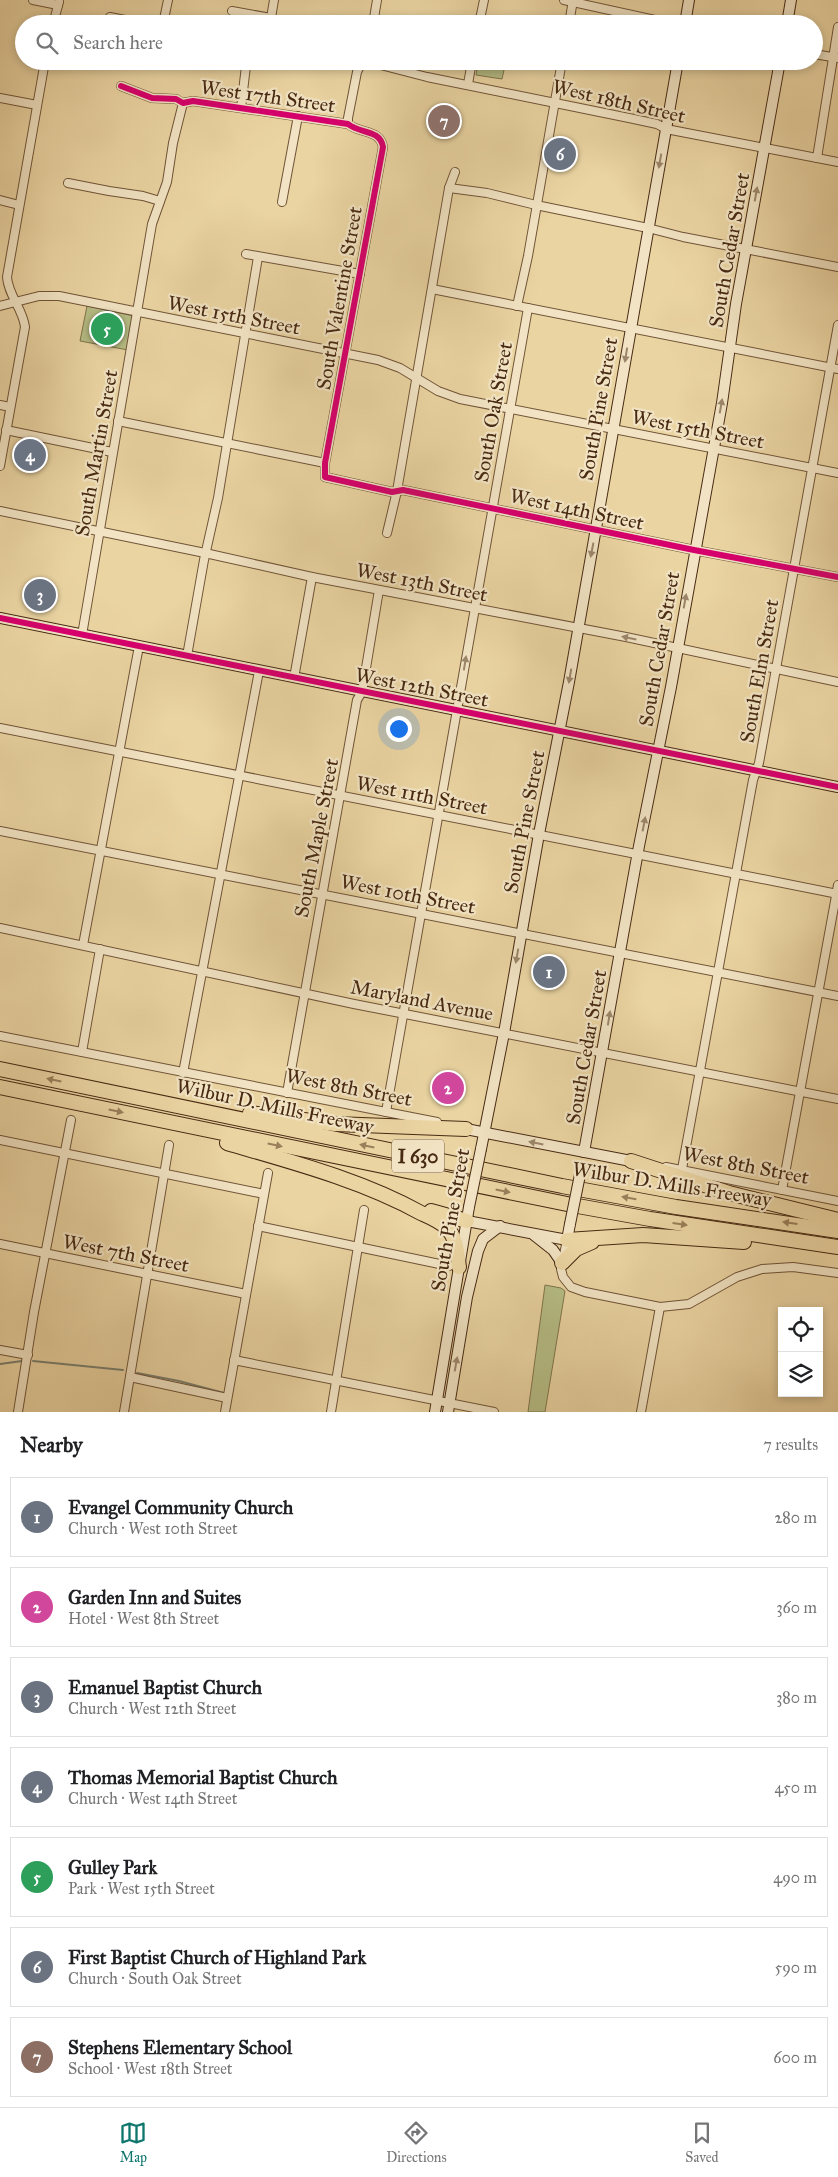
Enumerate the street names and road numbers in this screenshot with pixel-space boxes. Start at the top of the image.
street label: West 18th Street [550,74,688,128]
street label: West 17th Street [199,75,337,117]
street label: South Cedar Street [704,171,754,329]
street label: South Valentine Street [311,204,367,392]
street label: West 15th Street [166,290,302,340]
street label: South Pine Street [574,336,622,482]
street label: South Oak Street [469,340,517,484]
street label: South Martin Street [70,368,122,538]
street label: West 15th Street [630,404,766,454]
street label: West 14th Street [508,483,646,535]
street label: West 13th Street [354,558,490,606]
street label: South Cedar Street [634,570,684,728]
street label: South Elm Street [735,597,783,745]
street label: West 12th Street [353,662,491,712]
street label: South Pine Street [498,749,550,895]
street label: South Maple Street [289,756,343,920]
street label: West 11th Street [354,771,490,819]
street label: West 10th Street [339,869,477,919]
street label: South Cedar Street [561,968,611,1126]
street label: Maryland Avenue [349,974,495,1026]
street label: West 8th Street [284,1063,414,1111]
street label: Wilbur D. Mills Freeway [174,1073,377,1139]
road number: I 630 [392,1140,444,1172]
street label: West 8th Street [681,1141,811,1189]
street label: South Pine Street [426,1147,474,1293]
street label: Wilbur D. Mills Freeway [571,1156,774,1212]
street label: West 7th Street [61,1229,191,1277]

